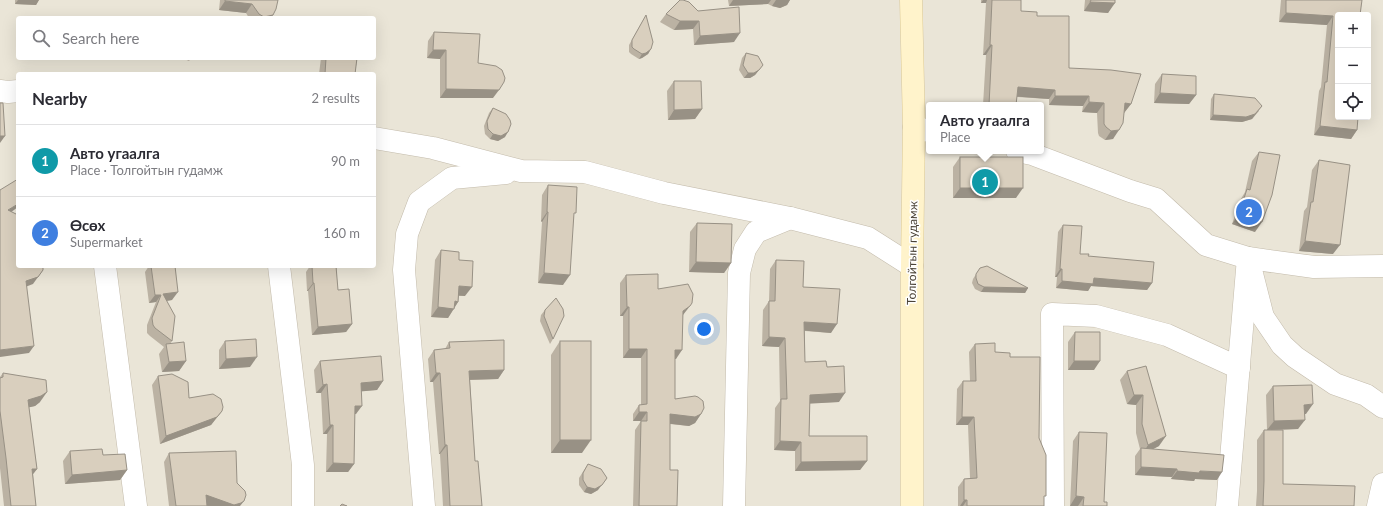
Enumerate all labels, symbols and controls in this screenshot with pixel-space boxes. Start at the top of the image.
map controls [1335,12,1371,120]
button: + [1335,12,1371,48]
search box [16,16,376,60]
icon: search [30,27,52,49]
text: Search here [62,29,139,47]
button: − [1335,48,1371,84]
button: locate [1335,84,1371,120]
text: Nearby [32,88,87,109]
text: 2 results [312,90,360,106]
popup [926,102,1044,154]
text: Авто угаалга [940,111,1030,129]
text: Place [940,129,970,145]
text: Авто угаалга [70,144,160,162]
text: 1 [41,153,49,169]
text: 90 m [331,153,360,169]
text: Place · Толгойтын гудамж [70,162,223,178]
pin: 1 [972,167,998,197]
pin: 2 [1236,197,1262,227]
street label: Толгойтын гудамж [904,200,920,305]
text: Өсөх [70,216,105,234]
text: 2 [41,225,49,241]
text: 160 m [323,225,360,241]
text: Supermarket [70,234,143,250]
your location [694,319,714,339]

